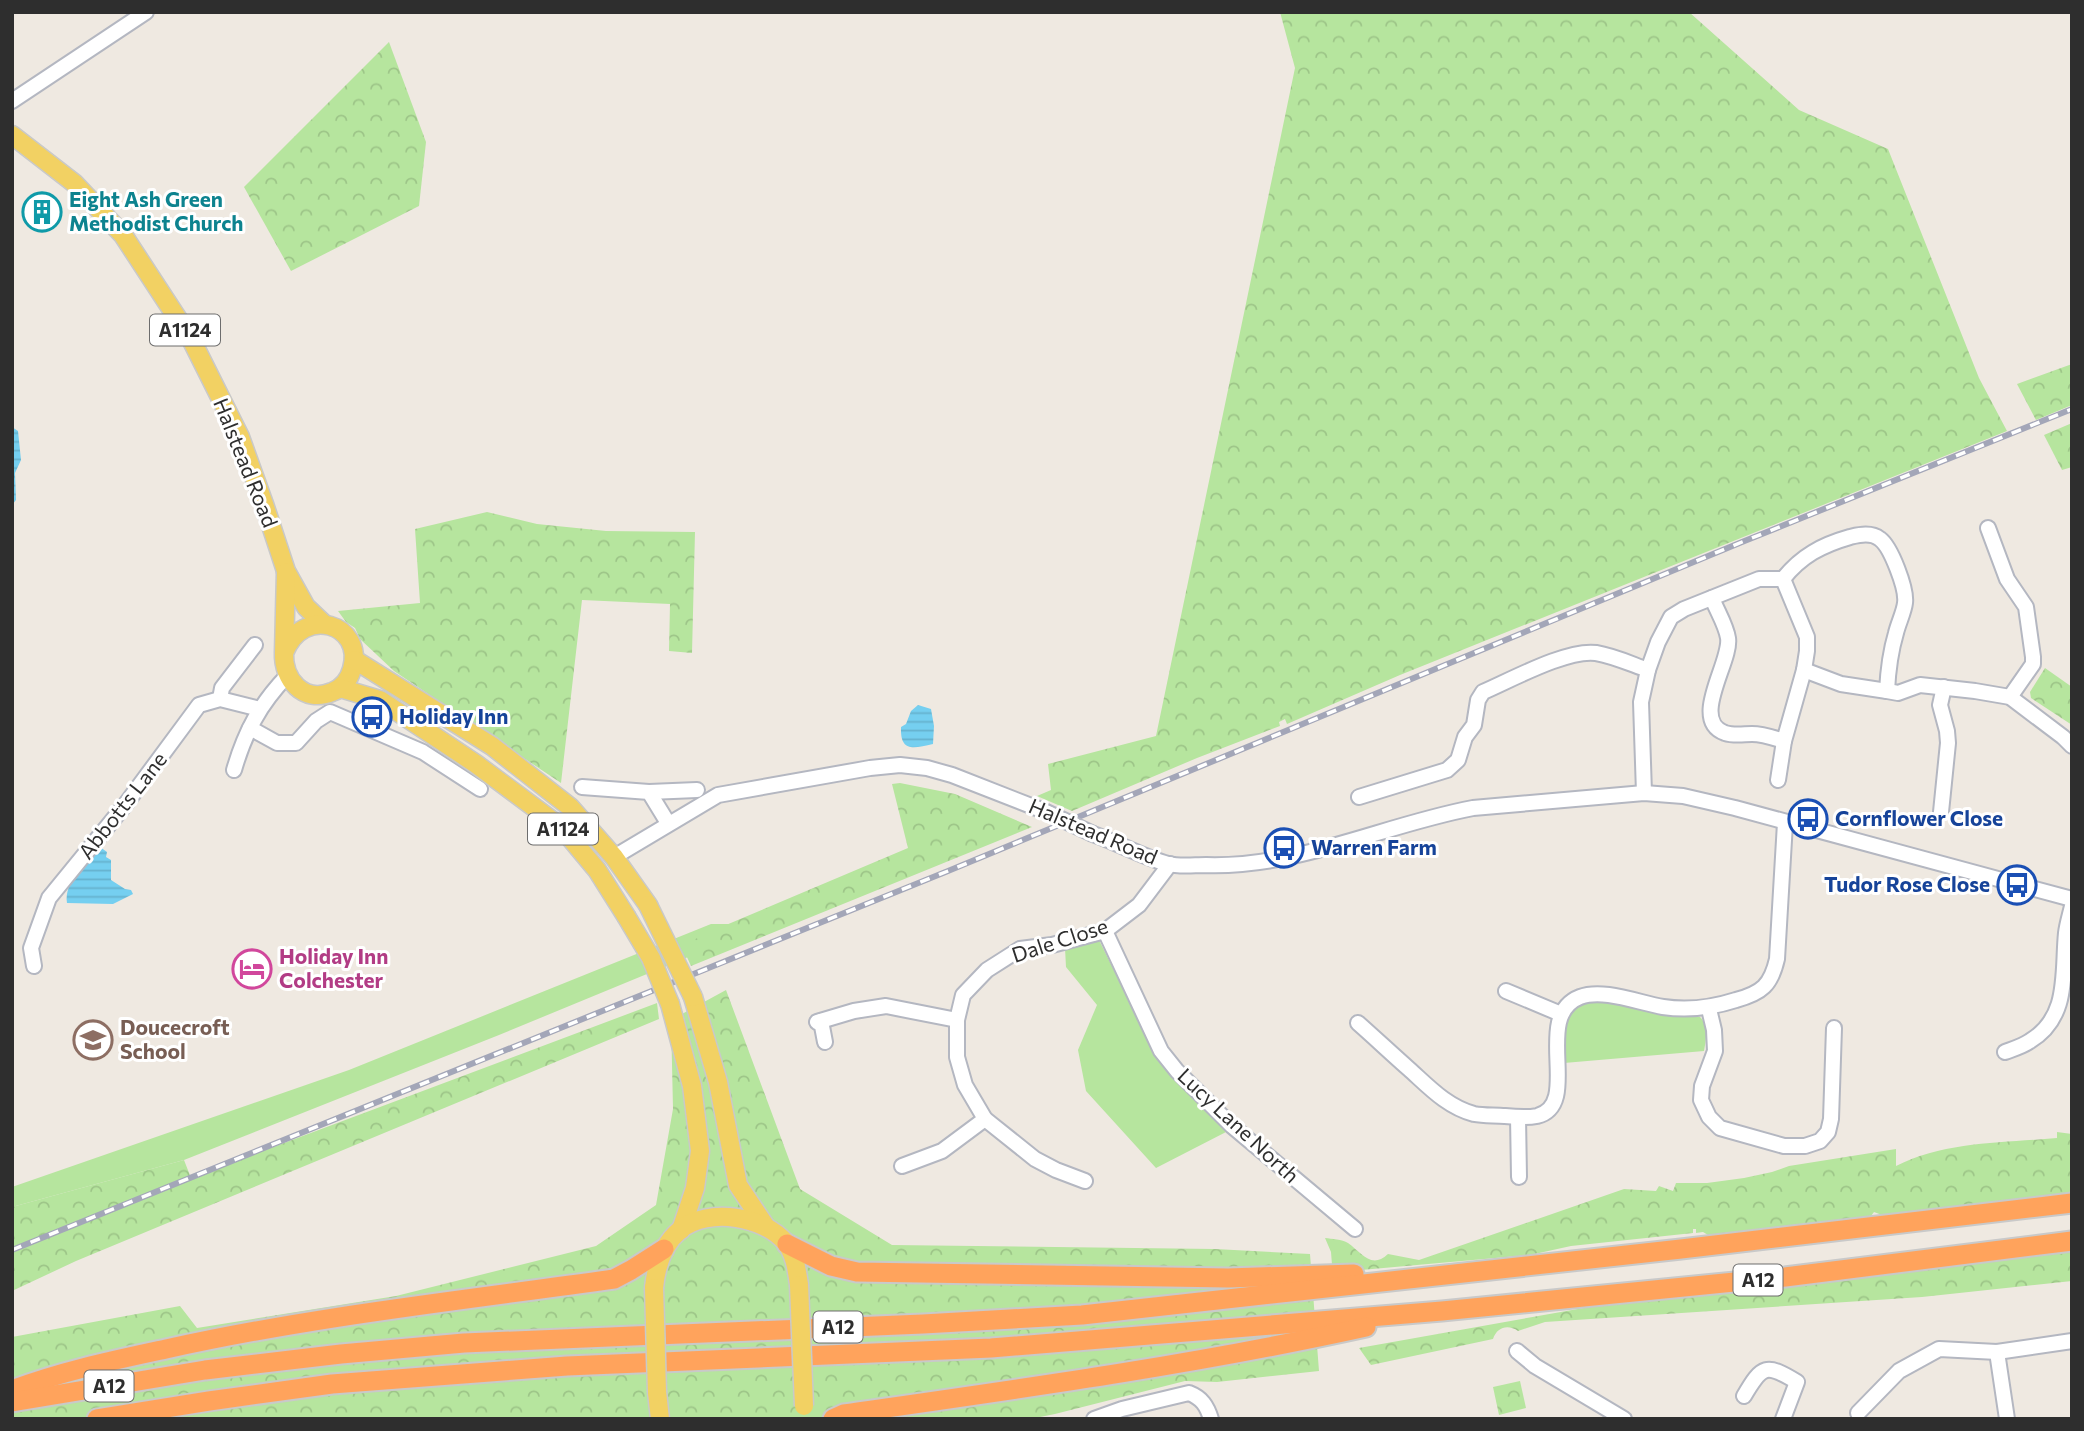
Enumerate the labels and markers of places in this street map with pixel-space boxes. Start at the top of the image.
place label: Eight Ash Green Methodist Church [69,186,244,235]
building icon: Eight Ash Green Methodist Church [21,191,63,233]
bus stop icon: Holiday Inn [351,696,393,738]
place label: Holiday Inn [399,703,508,728]
bus stop icon: Cornflower Close [1787,798,1829,840]
place label: Cornflower Close [1835,805,2003,830]
bus stop icon: Warren Farm [1263,827,1305,869]
place label: Warren Farm [1311,834,1437,859]
bus stop icon: Tudor Rose Close [1996,864,2038,906]
place label: Tudor Rose Close [1824,871,1990,896]
place label: Holiday Inn Colchester [279,943,388,992]
hotel icon: Holiday Inn Colchester [231,948,273,990]
place label: Doucecroft School [120,1014,230,1063]
school or university icon: Doucecroft School [72,1019,114,1061]

